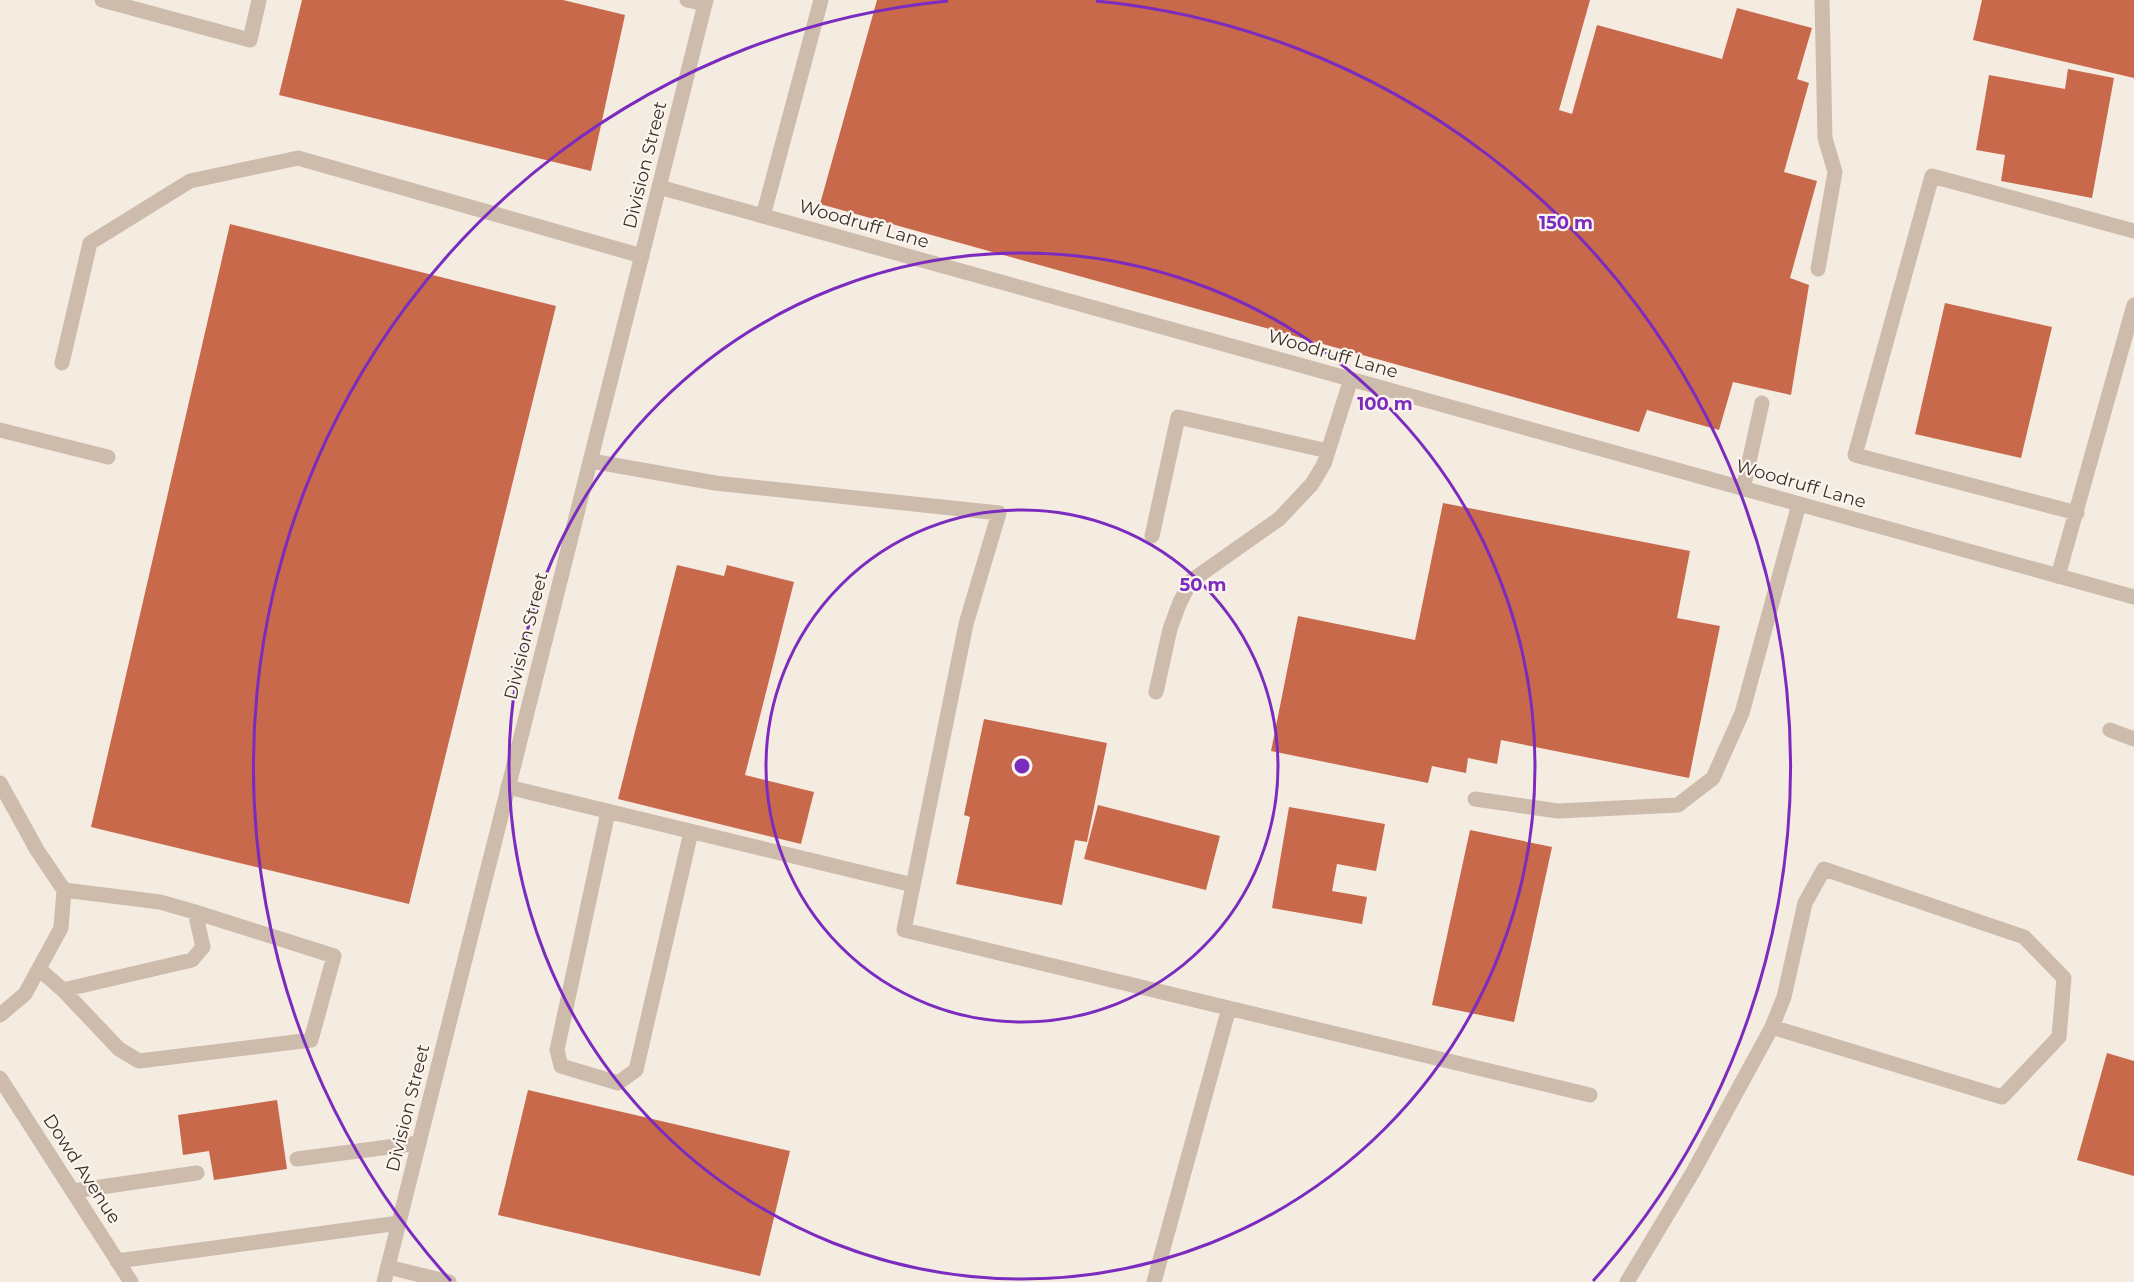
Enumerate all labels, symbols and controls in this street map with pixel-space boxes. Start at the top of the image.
street label: Division Street [619,99,671,231]
street label: Woodruff Lane [796,195,932,253]
text: 150 m [1539,212,1593,234]
street label: Woodruff Lane [1265,325,1401,383]
text: 100 m [1357,393,1413,415]
street label: Woodruff Lane [1733,455,1869,513]
street label: Division Street [500,570,552,702]
text: 50 m [1180,574,1226,596]
centre of rings [1012,756,1032,776]
street label: Division Street [382,1042,434,1174]
street label: Dowd Avenue [38,1110,126,1228]

